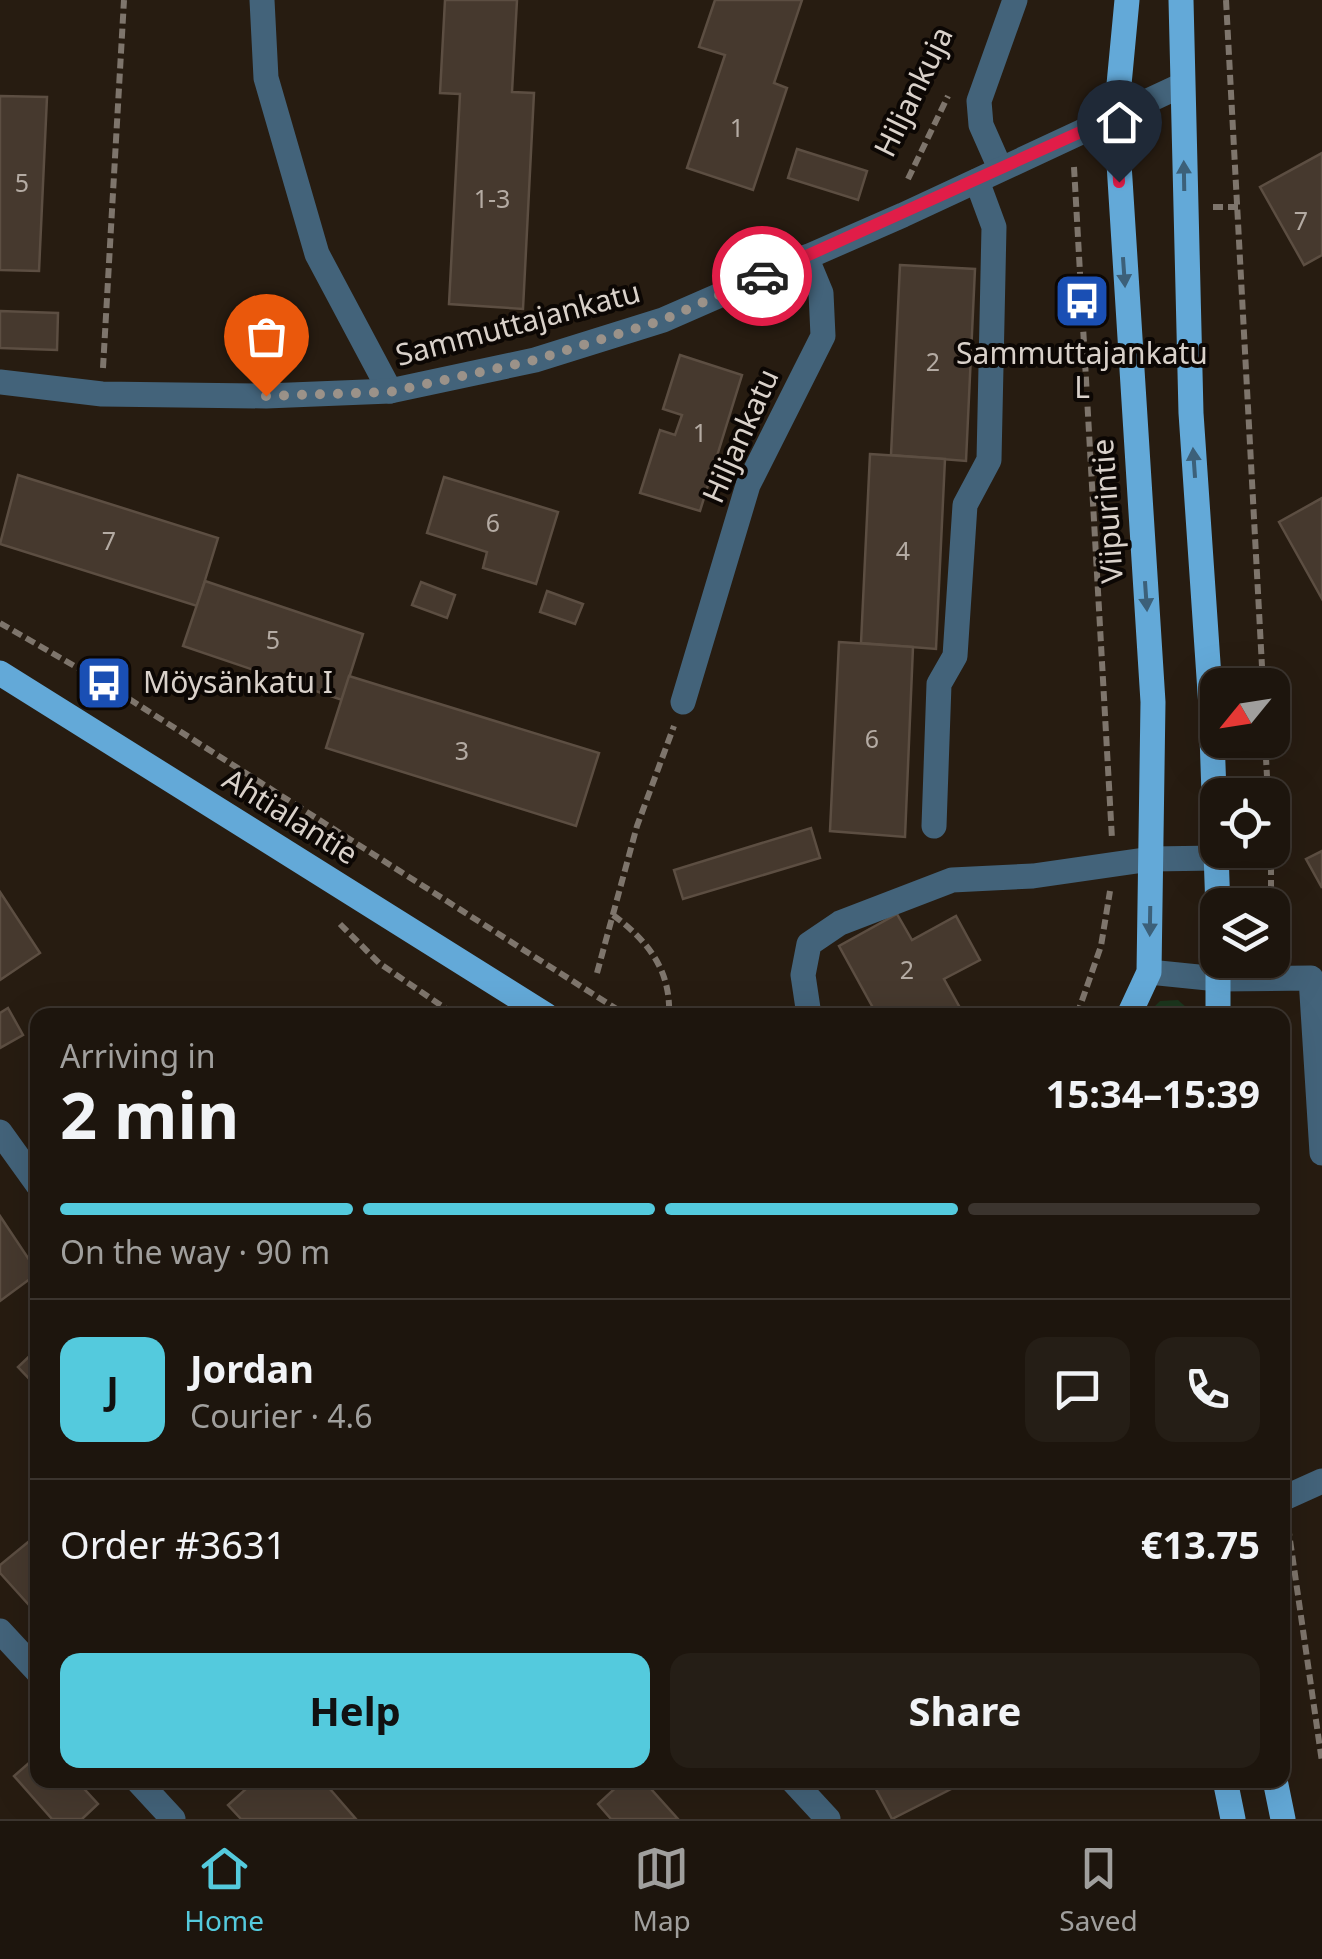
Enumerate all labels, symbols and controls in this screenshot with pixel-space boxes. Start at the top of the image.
street label: Hiljankuja [864,19,962,163]
pin [1077,80,1162,183]
icon: home [1092,95,1147,150]
house number: 1 [730,110,744,144]
one-way arrow [1176,159,1192,191]
house number: 5 [15,165,29,199]
house number: 1-3 [474,181,510,215]
house number: 7 [1294,203,1308,237]
courier [712,226,812,326]
icon: car [735,249,790,304]
one-way arrow [1117,256,1133,288]
street label: Sammuttajankatu [391,270,645,375]
bus stop icon: Sammuttajankatu L [1052,271,1112,331]
pin [224,294,309,397]
icon: bag [239,309,294,364]
place label: Sammuttajankatu L [956,332,1208,407]
house number: 2 [926,344,940,378]
street label: Hiljankatu [692,362,787,509]
house number: 1 [693,415,707,449]
street label: Viipurintie [1081,438,1132,585]
one-way arrow [1186,447,1202,479]
house number: 6 [486,505,500,539]
house number: 7 [102,523,116,557]
house number: 4 [896,533,910,567]
one-way arrow [1138,581,1154,612]
house number: 5 [266,622,280,656]
bus stop icon: Möysänkatu I [74,653,134,713]
place label: Möysänkatu I [143,661,333,702]
north arrow [1200,668,1290,758]
map controls [1200,668,1290,978]
house number: 6 [865,721,879,755]
house number: 3 [455,733,469,767]
street label: Ahtialantie [216,758,366,873]
button: locate [1200,778,1290,868]
button: layers [1200,888,1290,978]
one-way arrow [1142,905,1158,937]
house number: 2 [900,952,914,986]
text: Arriving in [60,1034,215,1077]
text: 15:34–15:39 [1046,1067,1260,1119]
text: 2 min [60,1070,239,1158]
text: On the way · 90 m [60,1230,330,1273]
button: chat [1025,1337,1130,1442]
button: phone [1155,1337,1260,1442]
text: Jordan [190,1342,314,1394]
text: J [106,1363,119,1415]
text: Courier · 4.6 [190,1394,373,1437]
text: Order #3631 [60,1518,286,1570]
text: €13.75 [1141,1518,1260,1570]
button: Help [60,1653,650,1768]
button: Share [670,1653,1260,1768]
tab: Home [184,1841,264,1939]
tab: Map [632,1841,691,1939]
tab: Saved [1059,1841,1138,1939]

